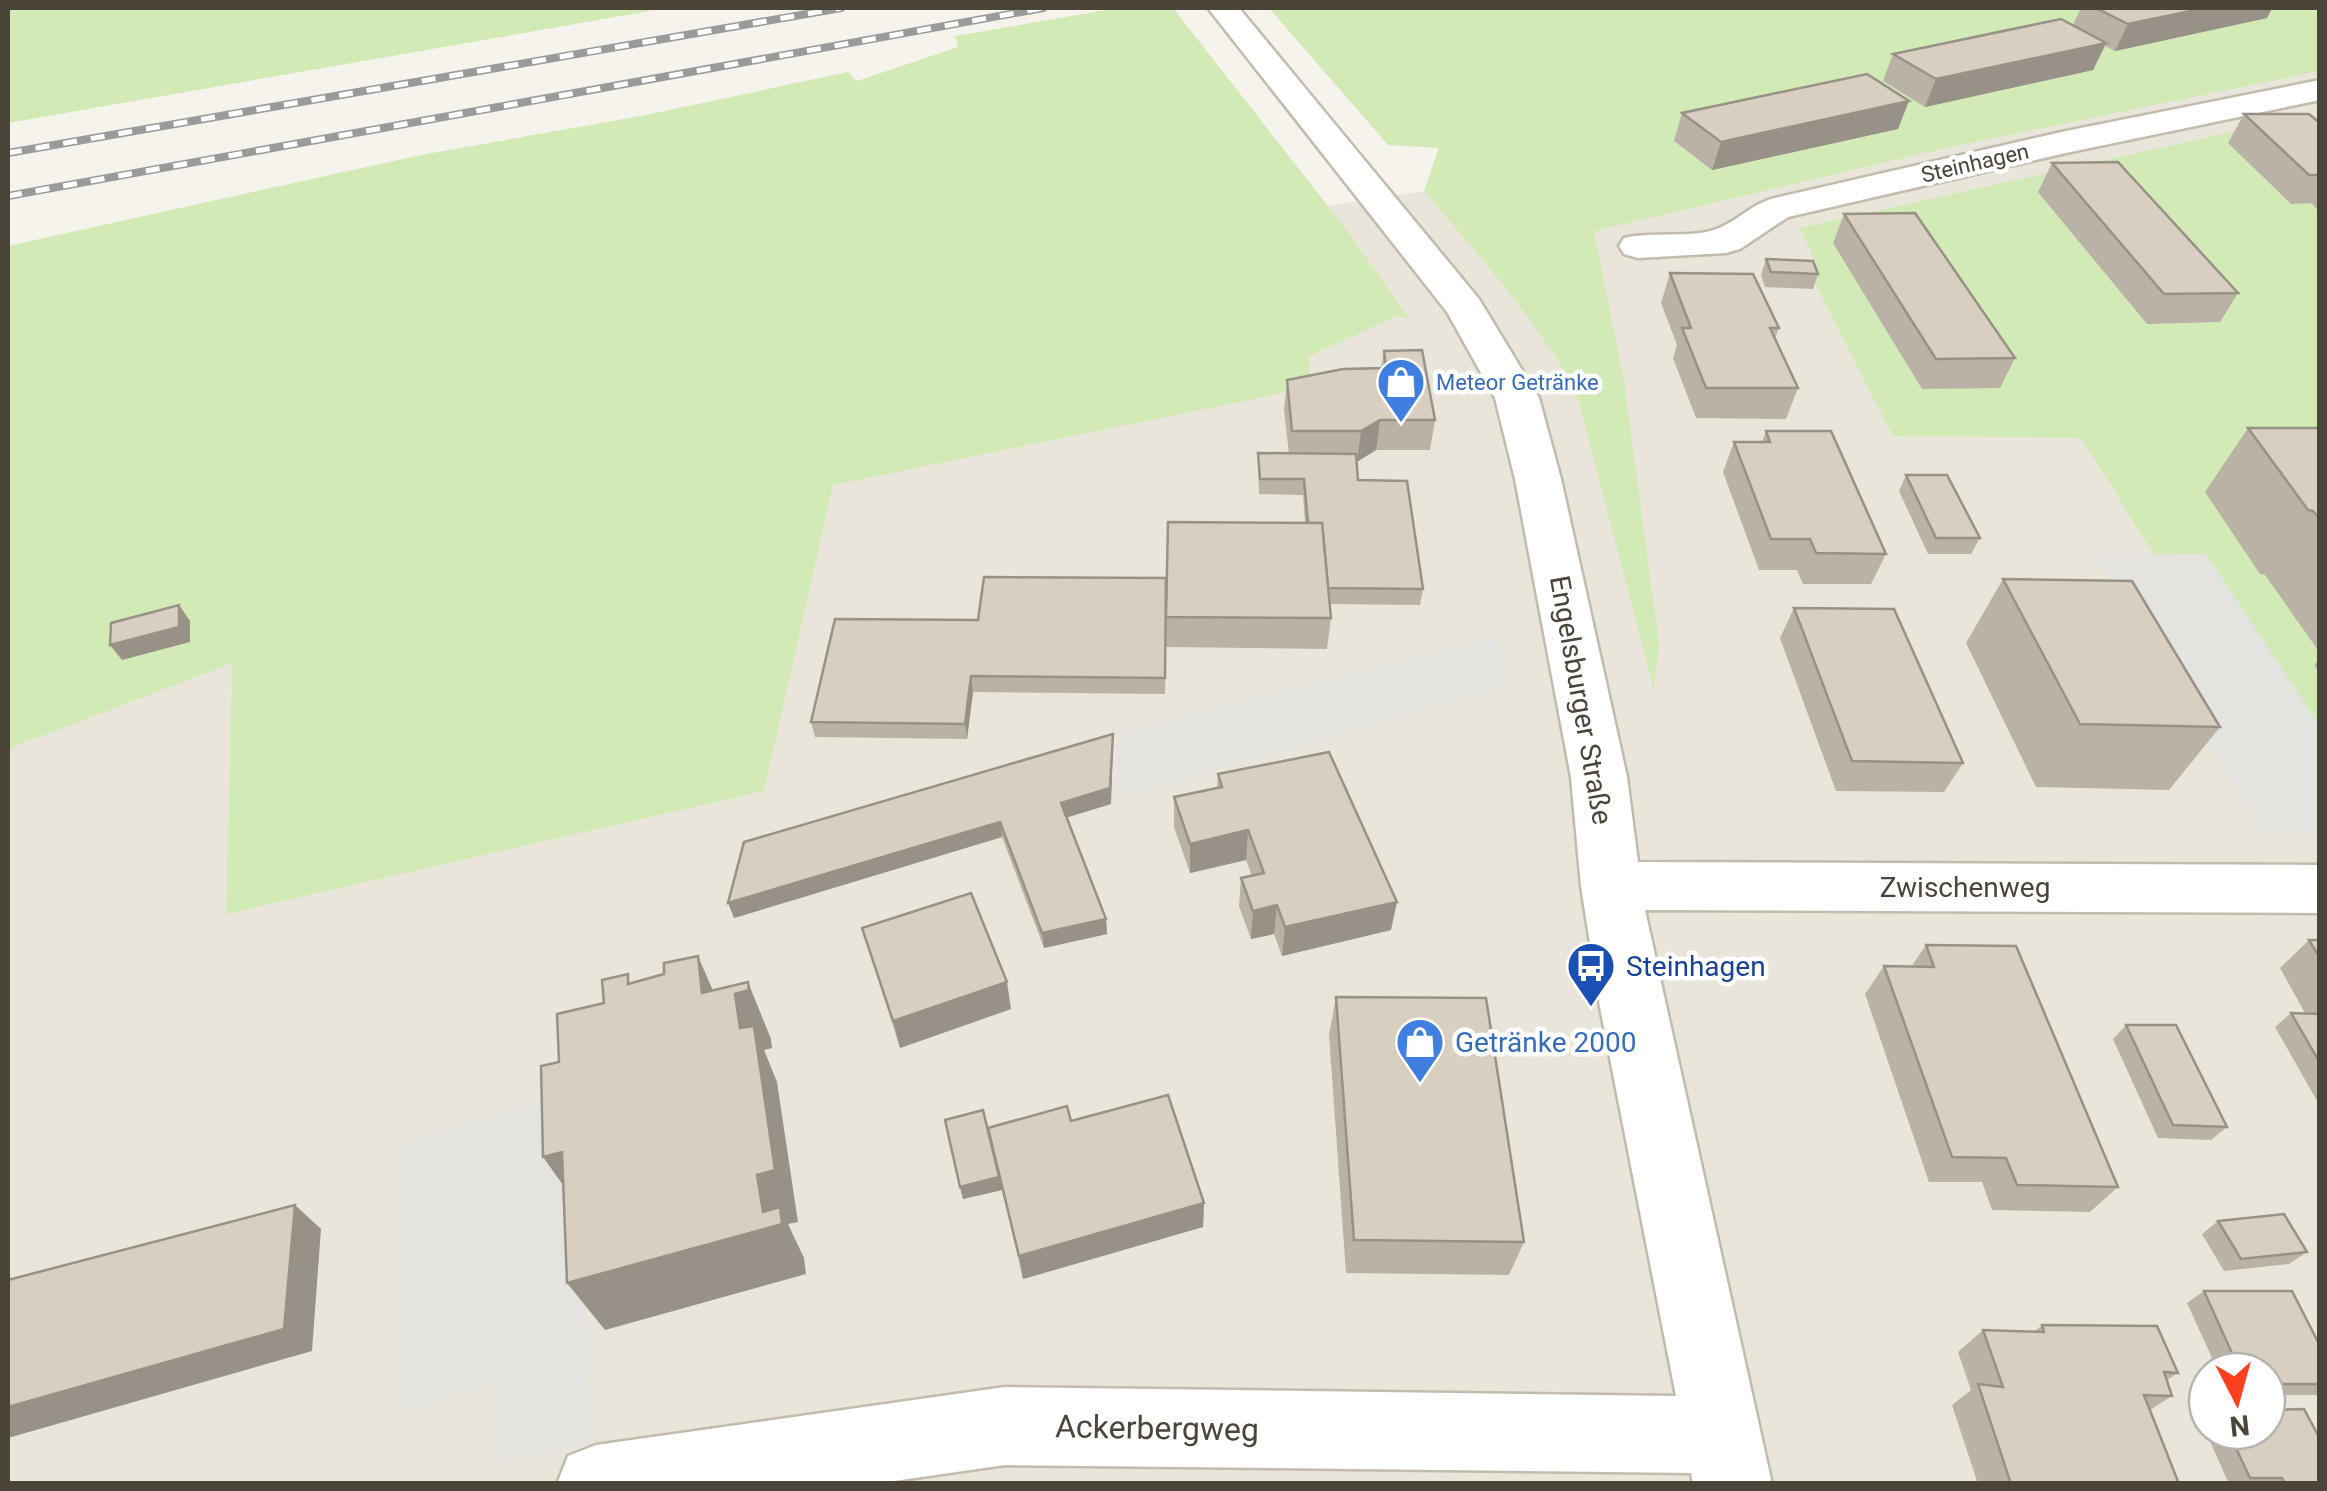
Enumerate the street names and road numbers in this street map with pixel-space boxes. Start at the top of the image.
street label: Steinhagen [1919,138,2031,188]
street label: Engelsburger Straße [1543,573,1619,827]
street label: Zwischenweg [1880,871,2050,904]
street label: Ackerbergweg [1055,1407,1259,1449]

